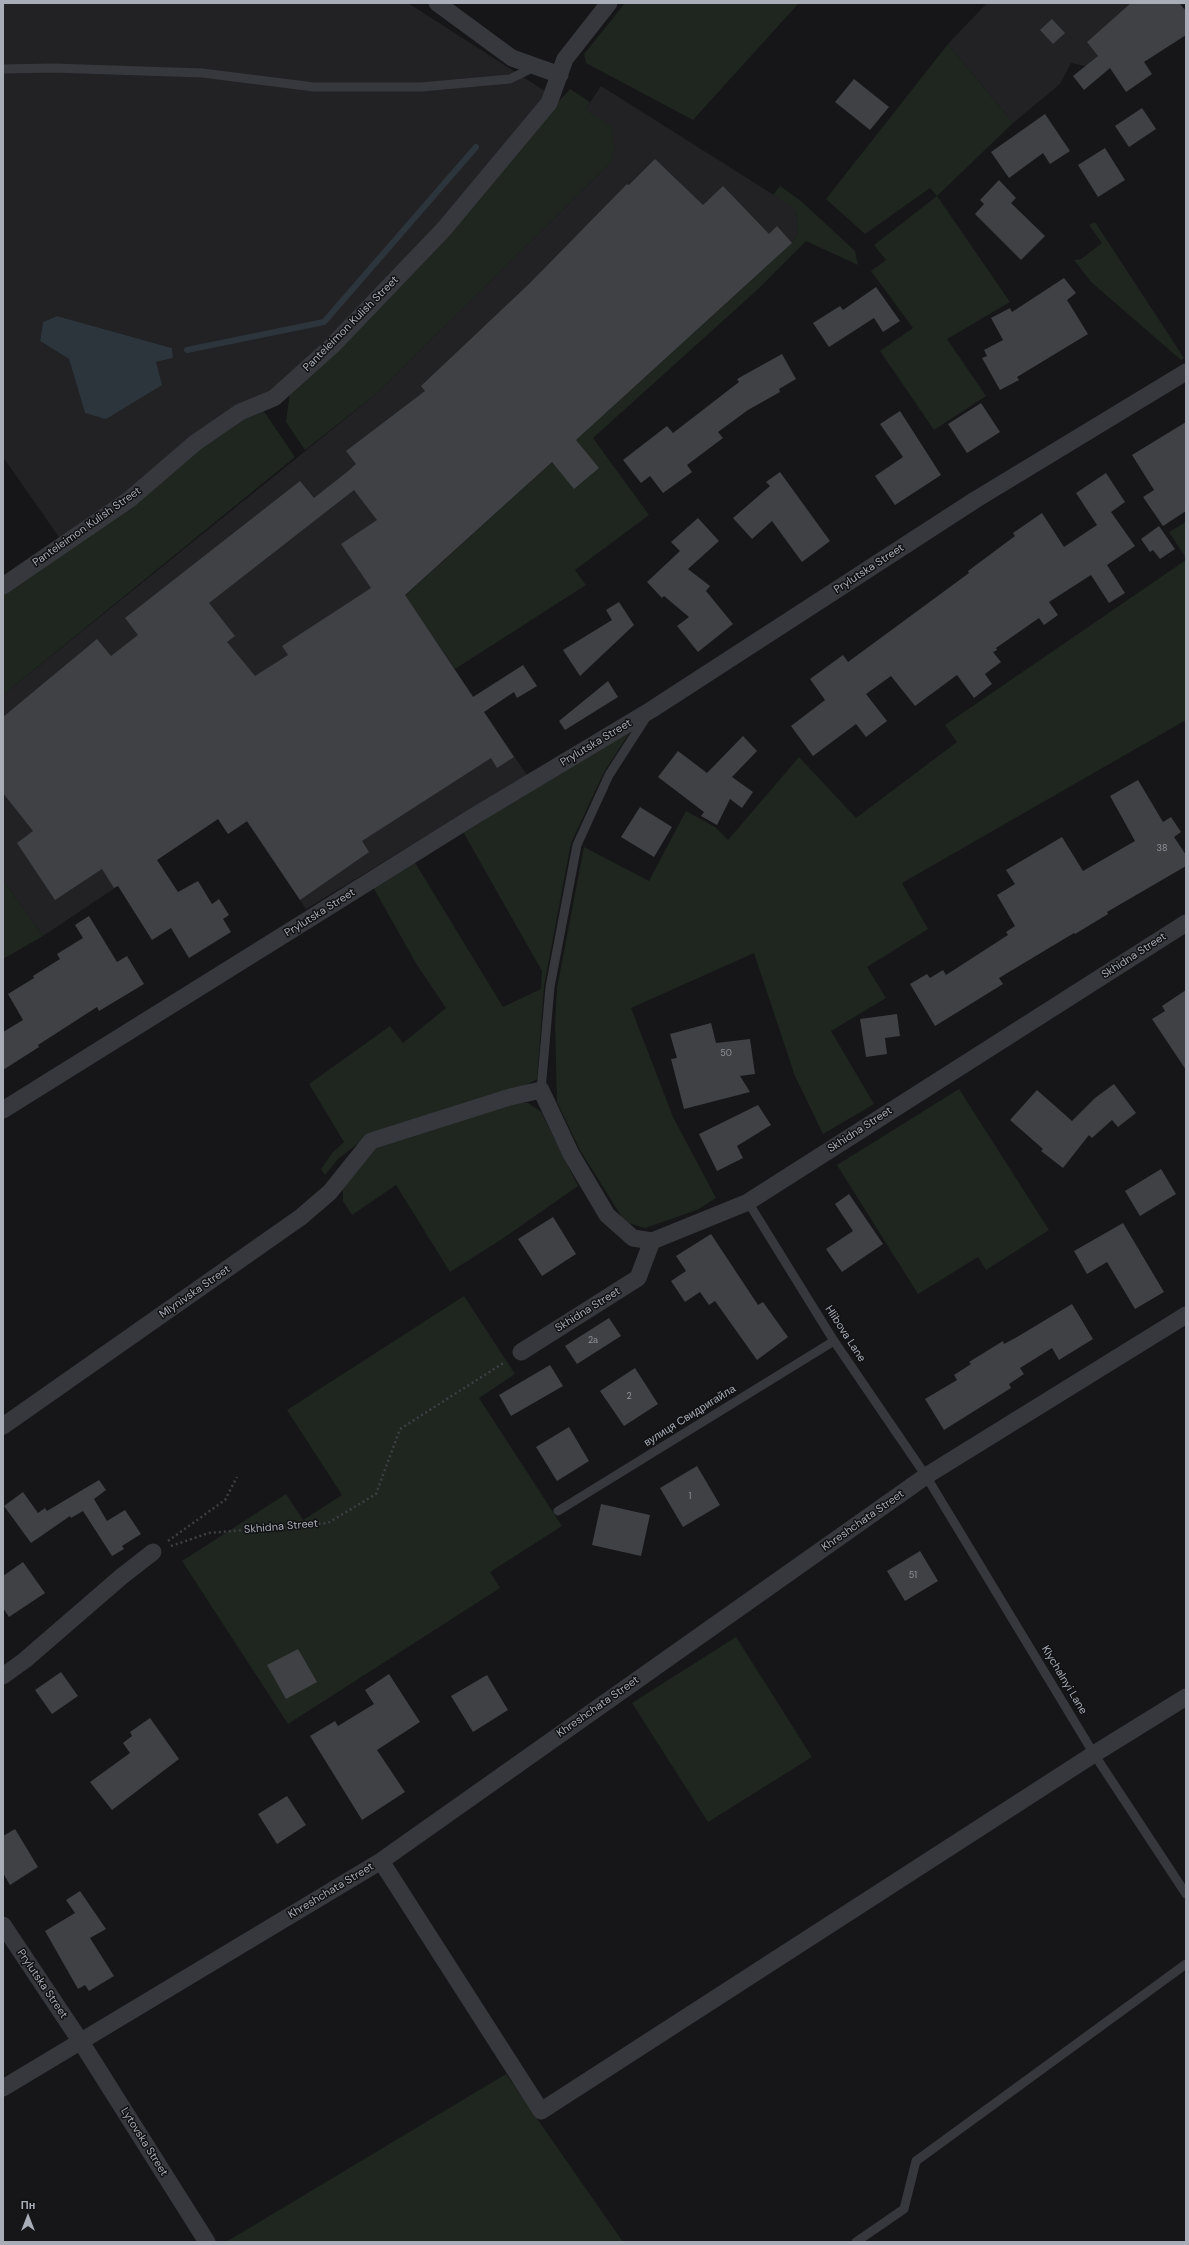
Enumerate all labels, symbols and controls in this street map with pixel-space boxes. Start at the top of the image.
street label: Panteleimon Kulish Street [301,274,401,374]
street label: Panteleimon Kulish Street [30,485,144,569]
street label: Prylutska Street [832,541,906,597]
street label: Prylutska Street [558,717,634,769]
house number: 38 [1157,844,1167,854]
street label: Prylutska Street [282,886,358,940]
street label: Skhidna Street [1099,930,1169,982]
house number: 50 [720,1049,732,1059]
street label: Skhidna Street [825,1104,895,1156]
street label: Mlynivska Street [157,1263,233,1321]
street label: Skhidna Street [553,1285,623,1335]
street label: Hlibova Lane [822,1303,868,1365]
house number: 2а [588,1336,598,1346]
street label: вулиця Свидригайла [642,1382,738,1450]
house number: 2 [626,1392,632,1402]
street label: Khreshchata Street [819,1488,907,1554]
house number: 1 [689,1492,691,1502]
street label: Skhidna Street [243,1517,319,1537]
house number: 51 [909,1571,917,1581]
street label: Klychalnyi Lane [1038,1643,1090,1717]
street label: Khreshchata Street [554,1674,642,1740]
street label: Khreshchata Street [286,1860,376,1922]
street label: Prylutska Street [14,1947,70,2021]
street label: Lytovska Street [118,2105,170,2179]
north arrow [8,2197,48,2237]
text: Пн [21,2198,35,2212]

